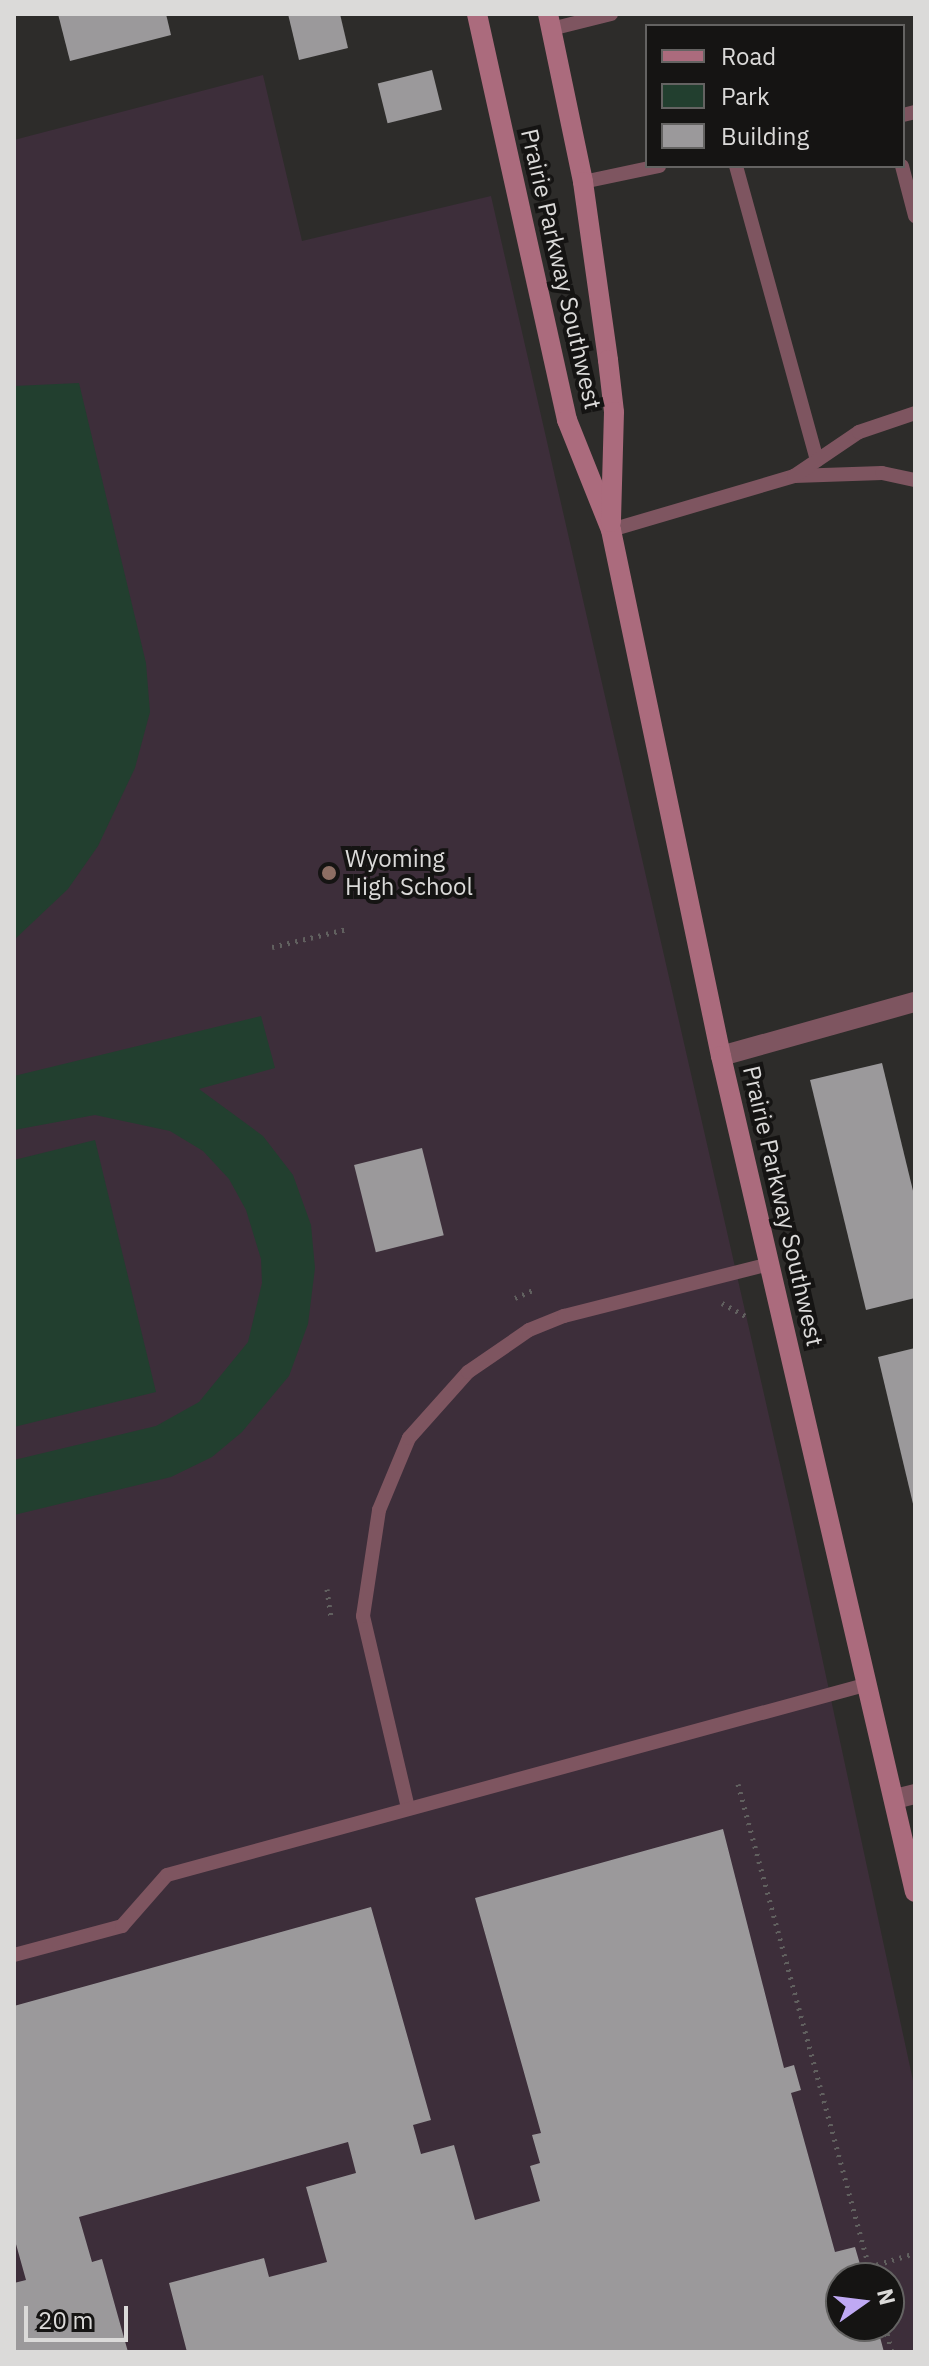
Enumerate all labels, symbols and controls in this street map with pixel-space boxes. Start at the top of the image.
legend [645,24,905,168]
text: Road [721,40,776,72]
text: Park [721,80,770,112]
text: Building [721,120,809,152]
street label: Prairie Parkway Southwest [515,126,607,412]
place label: Wyoming High School [345,845,473,901]
marker: Wyoming High School [320,864,338,882]
street label: Prairie Parkway Southwest [737,1063,829,1349]
north arrow [825,2262,905,2342]
text: N [871,2285,903,2308]
scale bar [28,2290,132,2340]
text: 20 m [38,2304,93,2336]

